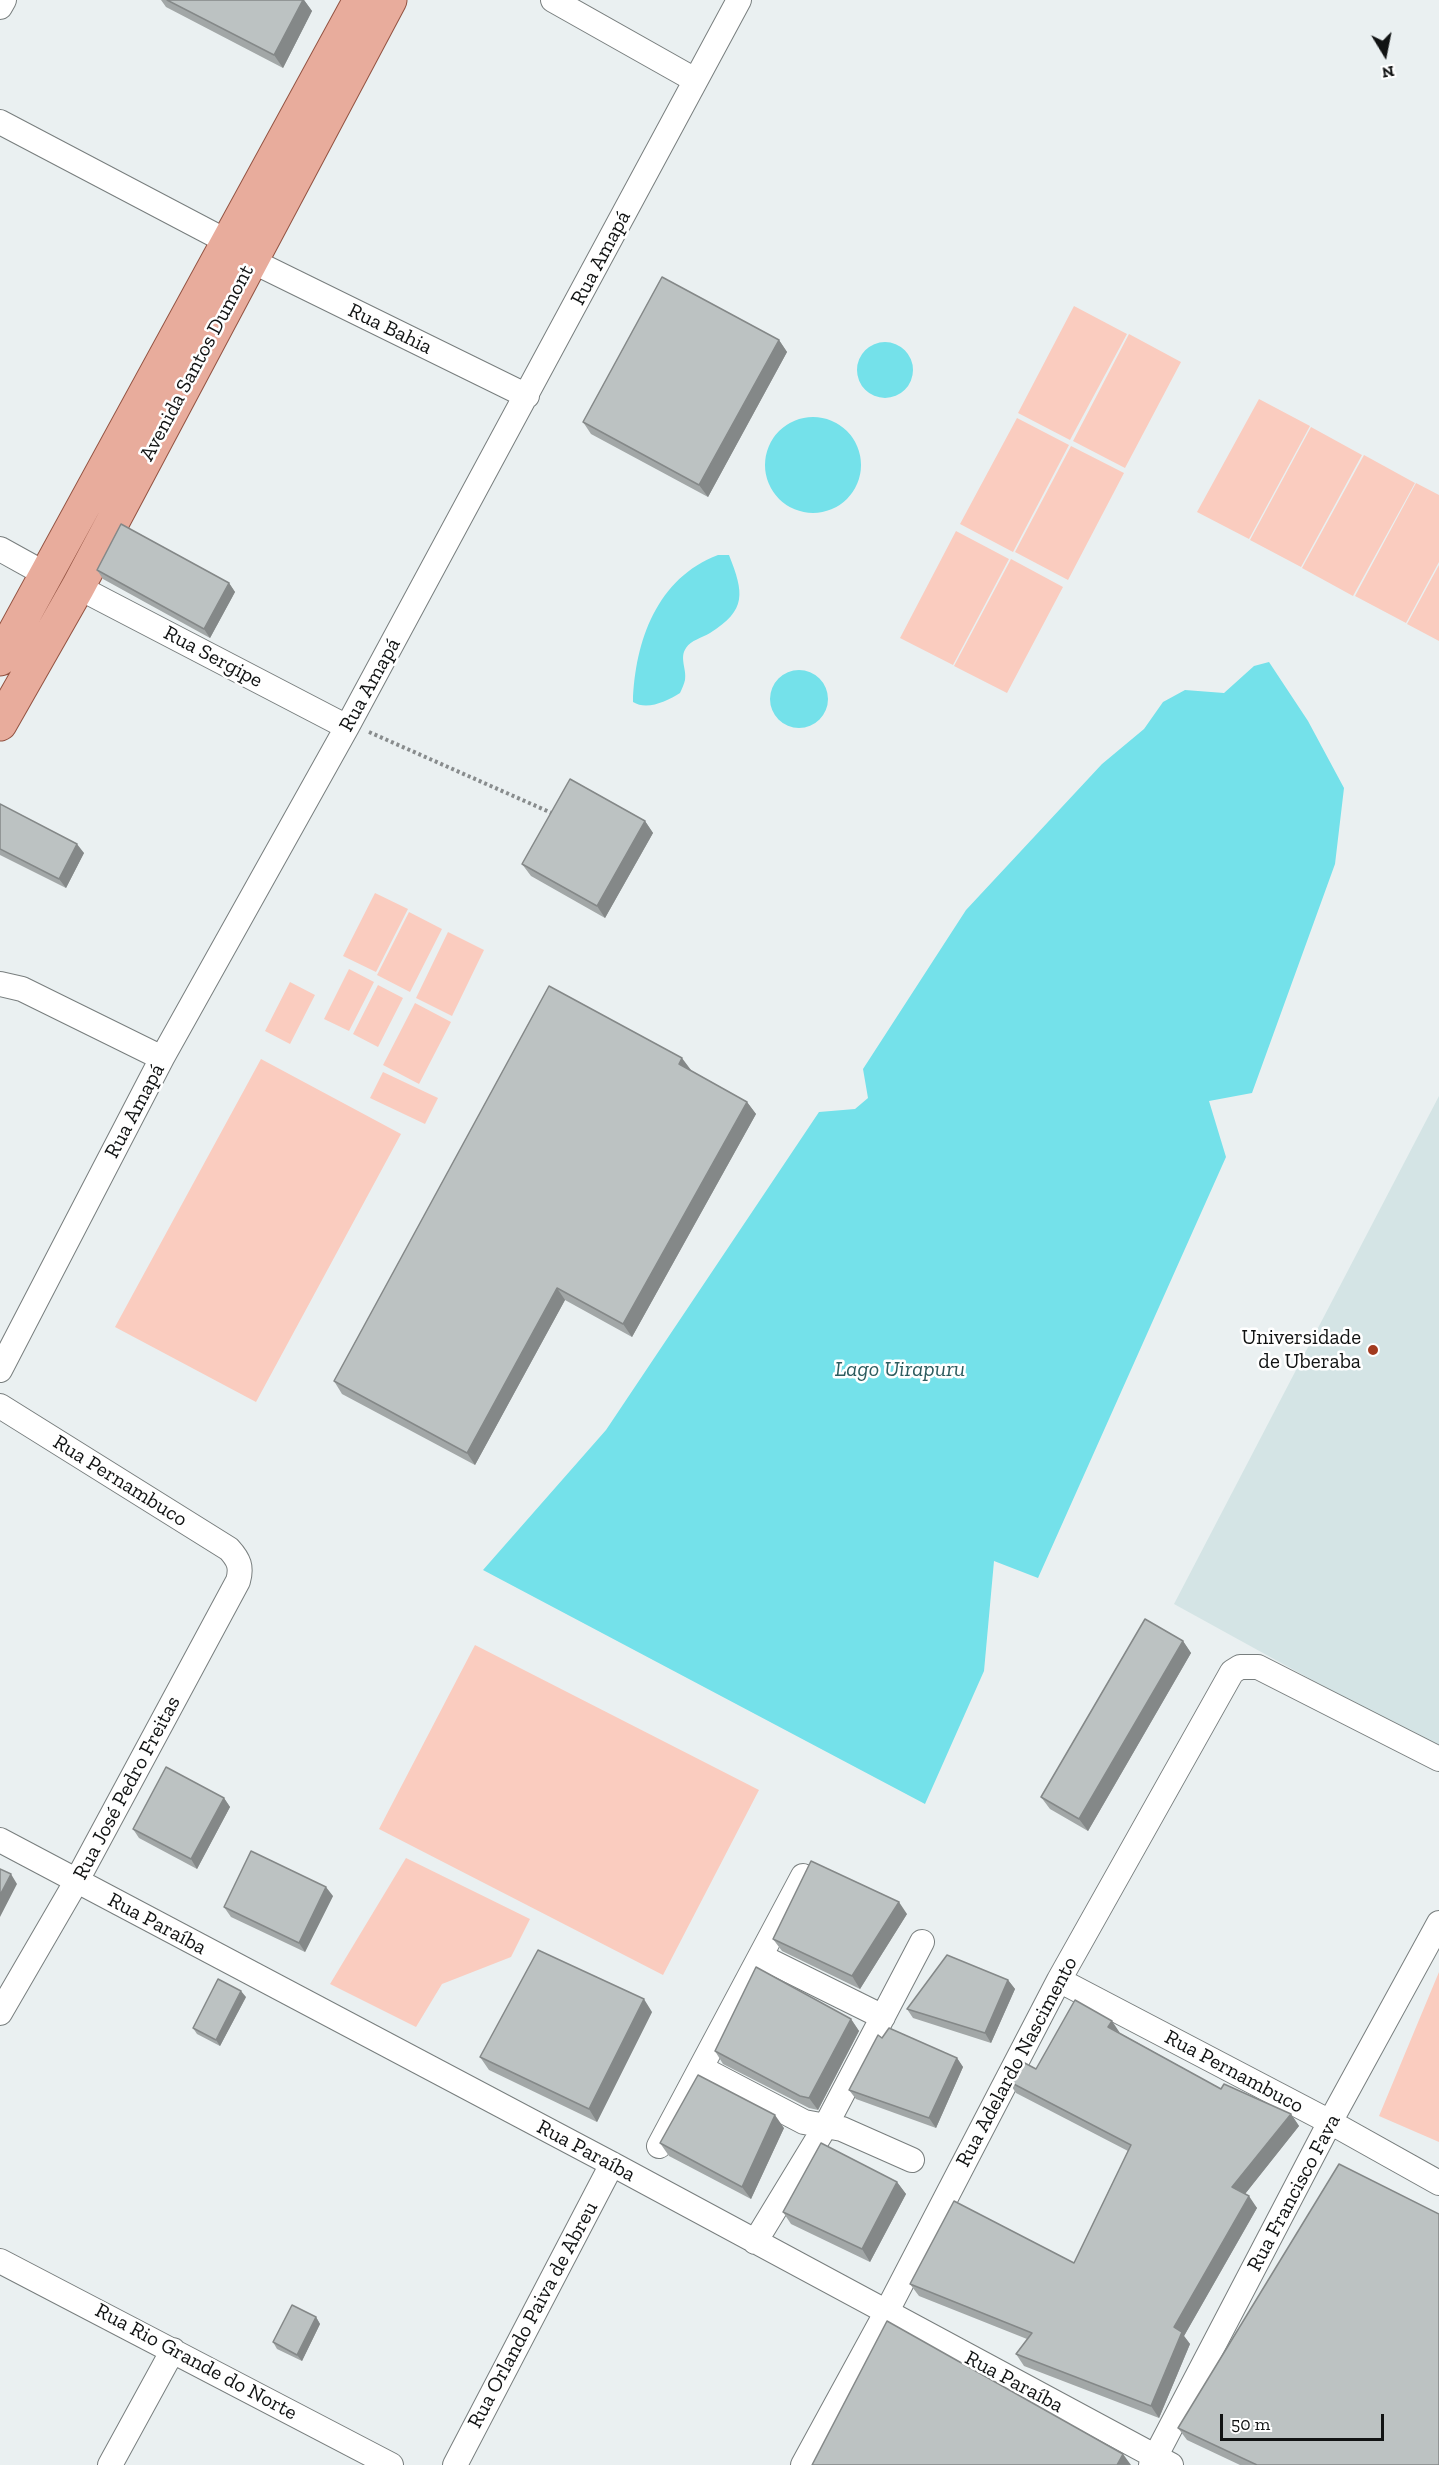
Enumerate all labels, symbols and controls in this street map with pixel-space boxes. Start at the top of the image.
north arrow [1355,24,1415,84]
text: N [1381,62,1396,83]
street label: Rua Amapá [566,207,636,309]
street label: Avenida Santos Dumont [135,261,259,465]
street label: Rua Bahia [344,298,436,360]
street label: Rua Sergipe [159,620,267,694]
street label: Rua Amapá [334,634,406,736]
street label: Rua Amapá [100,1060,170,1162]
place label: Universidade de Uberaba [1242,1325,1361,1375]
marker: Universidade de Uberaba [1366,1343,1380,1357]
water label: Lago Uirapuru [835,1357,965,1383]
street label: Rua Pernambuco [48,1430,192,1532]
street label: Rua José Pedro Freitas [68,1692,186,1884]
street label: Rua Paraíba [103,1888,211,1960]
street label: Rua Adelardo Nascimento [951,1953,1083,2171]
street label: Rua Pernambuco [1160,2025,1308,2119]
street label: Rua Francisco Fava [1242,2110,1346,2276]
street label: Rua Paraíba [532,2115,640,2187]
street label: Rua Orlando Paiva de Abreu [462,2197,604,2433]
street label: Rua Rio Grande do Norte [91,2298,301,2426]
street label: Rua Paraíba [960,2346,1068,2418]
scale bar [1223,2402,1386,2440]
text: 50 m [1231,2413,1270,2435]

